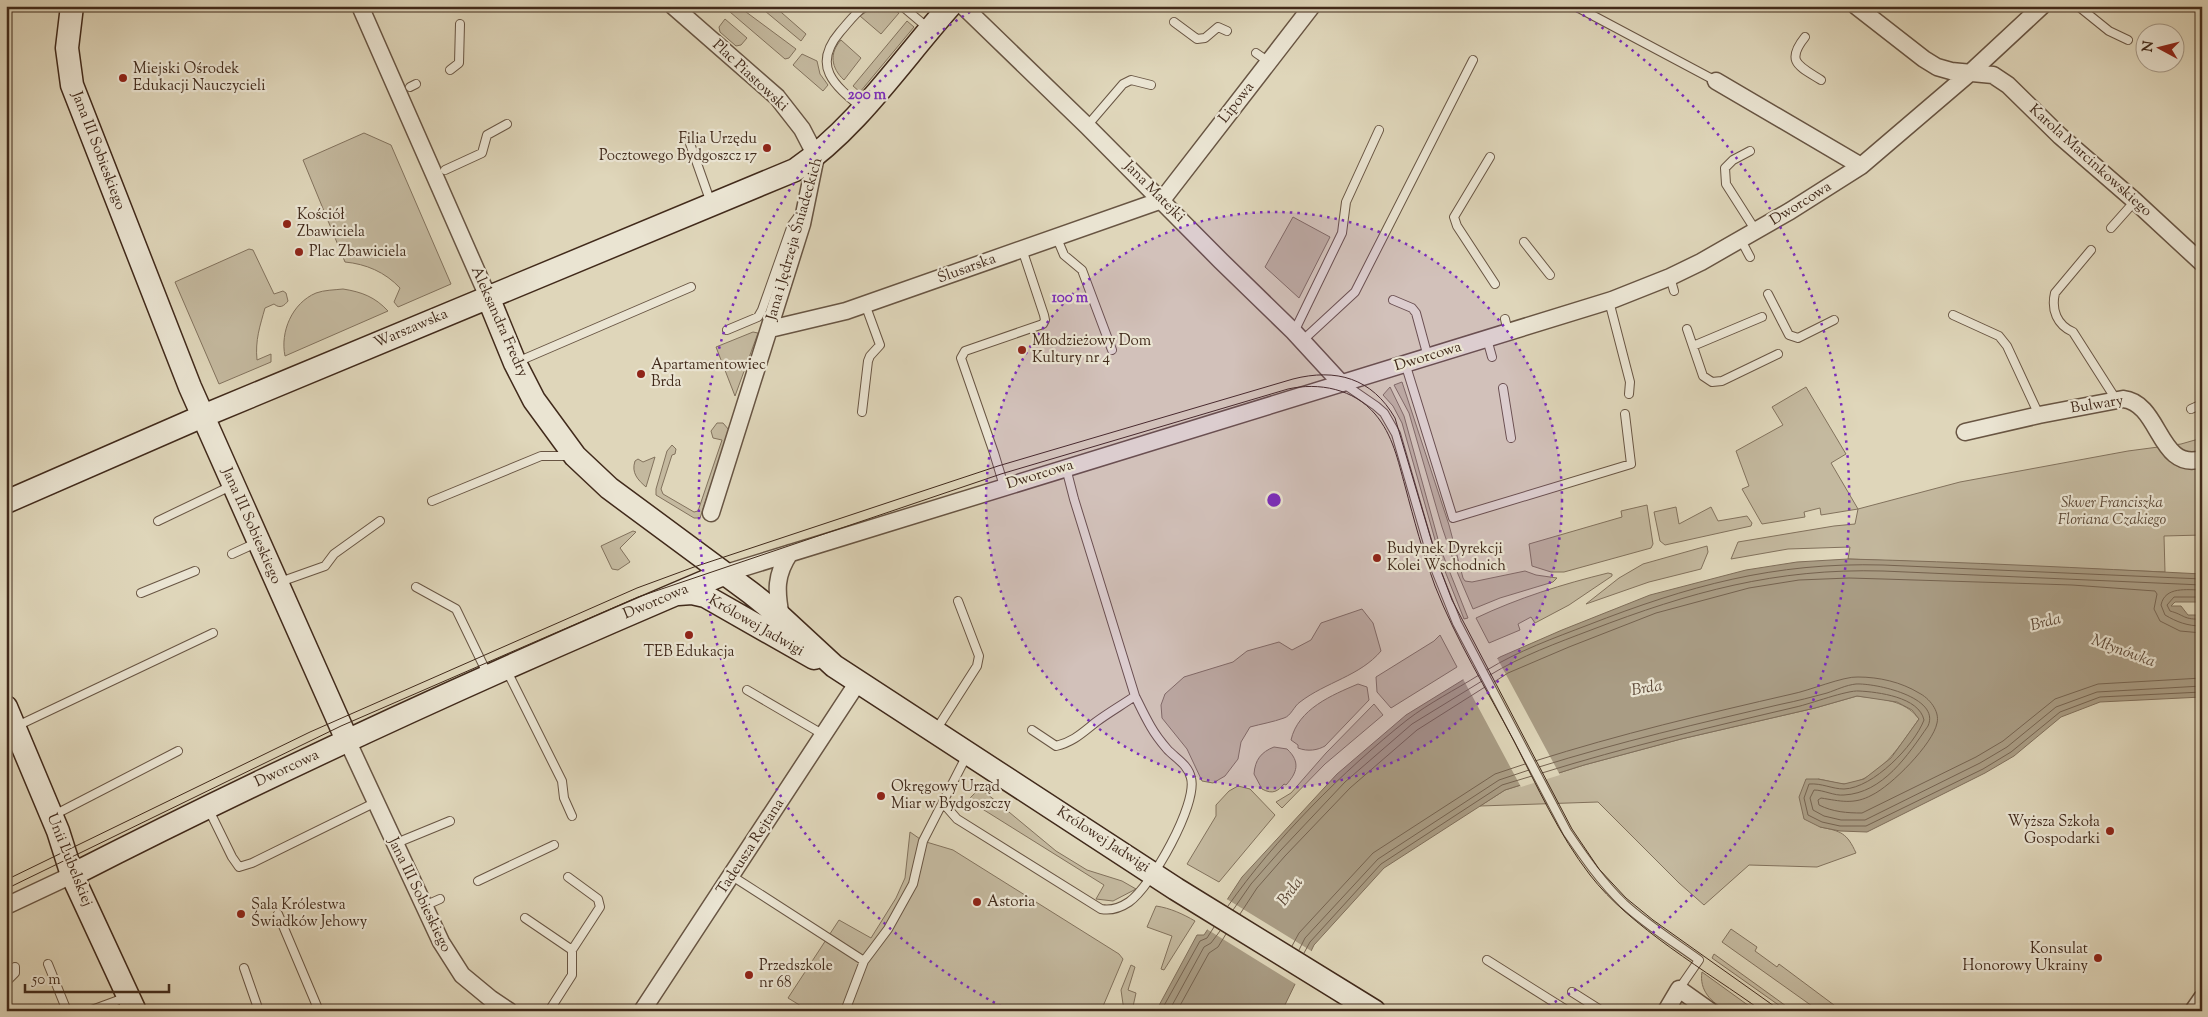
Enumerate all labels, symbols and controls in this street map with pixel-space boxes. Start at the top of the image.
north arrow [2136,22,2186,72]
street label: Plac Piastowski [707,35,793,117]
text: N [2138,40,2160,53]
place label: Miejski Ośrodek Edukacji Nauczycieli [133,59,265,97]
marker: Miejski Ośrodek Edukacji Nauczycieli [117,72,129,84]
street label: Lipowa [1214,78,1260,128]
text: 200 m [848,85,887,106]
street label: Jana III Sobieskiego [65,88,130,213]
street label: Karola Marcinkowskiego [2024,100,2156,222]
place label: Filia Urzędu Pocztowego Bydgoszcz 17 [599,129,757,167]
marker: Filia Urzędu Pocztowego Bydgoszcz 17 [761,142,773,154]
street label: Jana i Jędrzeja Śniadeckich [759,154,828,324]
street label: Jana Matejki [1118,156,1190,228]
street label: Dworcowa [1766,177,1836,231]
place label: Kościół Zbawiciela [297,205,365,243]
marker: Kościół Zbawiciela [281,218,293,230]
place label: Plac Zbawiciela [309,242,406,263]
marker: Plac Zbawiciela [293,246,305,258]
street label: Ślusarska [934,247,999,289]
street label: Aleksandra Fredry [465,263,533,381]
text: 100 m [1052,288,1089,309]
street label: Warszawska [371,304,451,354]
place label: Młodzieżowy Dom Kultury nr 4 [1032,331,1152,369]
street label: Dworcowa [1392,337,1464,377]
marker: Młodzieżowy Dom Kultury nr 4 [1016,344,1028,356]
place label: Apartamentowiec Brda [651,355,766,393]
marker: Apartamentowiec Brda [635,368,647,380]
street label: Bulwary [2069,390,2125,420]
street label: Dworcowa [1004,455,1076,495]
street label: Jana III Sobieskiego [216,464,286,587]
centre of rings [1265,491,1283,509]
park label: Skwer Franciszka Floriana Czakiego [2058,493,2166,531]
place label: Budynek Dyrekcji Kolei Wschodnich [1387,539,1506,577]
marker: Budynek Dyrekcji Kolei Wschodnich [1371,552,1383,564]
street label: Dworcowa [620,579,692,625]
street label: Królowej Jadwigi [704,590,808,662]
water label: Brda [2028,608,2064,638]
marker: TEB Edukacja [683,629,695,641]
water label: Młynówka [2088,630,2158,674]
place label: TEB Edukacja [644,642,735,663]
water label: Brda [1630,675,1664,703]
street label: Dworcowa [251,745,323,793]
place label: Okręgowy Urząd Miar w Bydgoszczy [891,777,1011,815]
marker: Okręgowy Urząd Miar w Bydgoszczy [875,790,887,802]
street label: Tadeusza Rejtana [712,795,790,899]
street label: Królowej Jadwigi [1052,802,1154,878]
street label: Unii Lubelskiej [41,810,97,910]
place label: Wyższa Szkoła Gospodarki [2008,812,2100,850]
marker: Wyższa Szkoła Gospodarki [2104,825,2116,837]
street label: Jana III Sobieskiego [382,833,456,956]
water label: Brda [1273,873,1309,911]
place label: Astoria [987,892,1035,913]
place label: Sala Królestwa Świadków Jehowy [251,895,368,933]
marker: Astoria [971,896,983,908]
marker: Sala Królestwa Świadków Jehowy [235,908,247,920]
place label: Konsulat Honorowy Ukrainy [1963,939,2089,977]
marker: Konsulat Honorowy Ukrainy [2092,952,2104,964]
place label: Przedszkole nr 68 [759,956,833,994]
scale bar [25,962,169,994]
marker: Przedszkole nr 68 [743,969,755,981]
text: 50 m [31,970,61,991]

